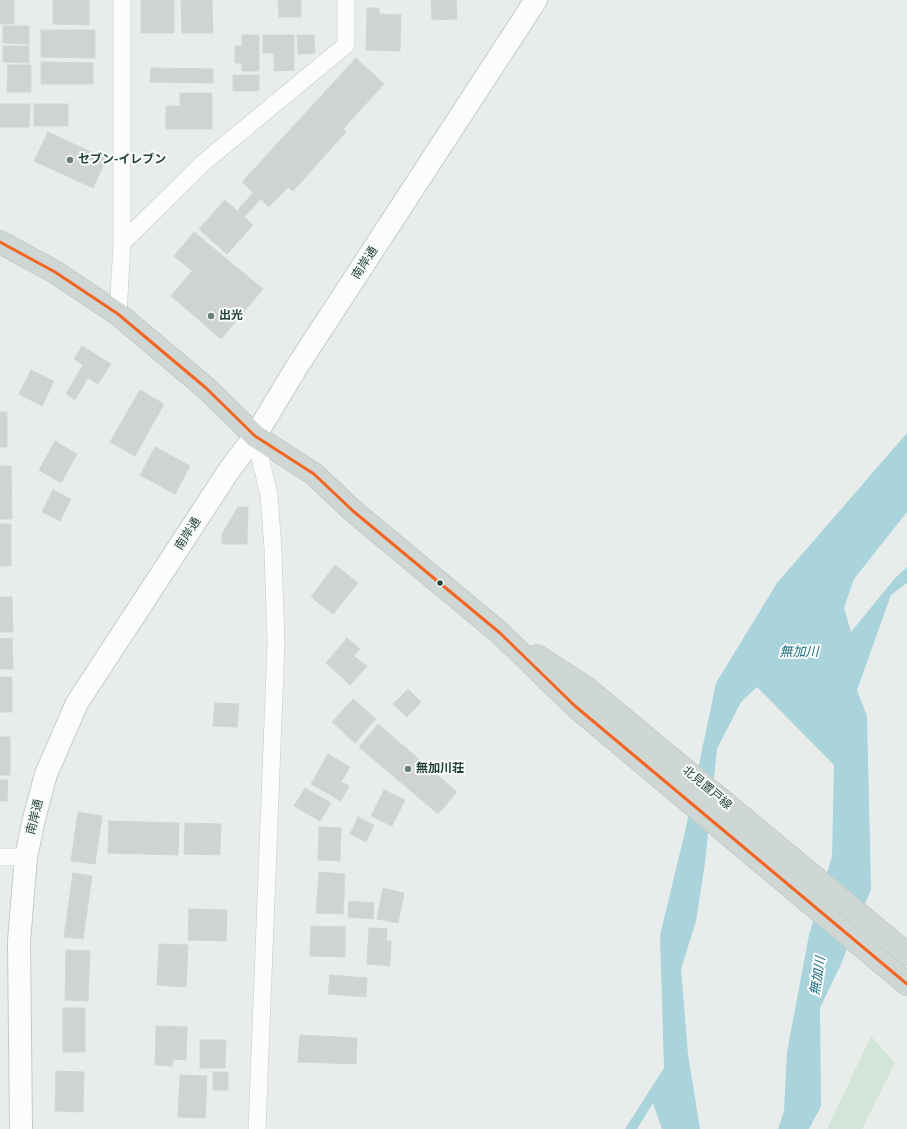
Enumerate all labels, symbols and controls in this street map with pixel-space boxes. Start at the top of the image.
place label: セブン-イレブン [78,153,166,167]
marker: セブン-イレブン [65,155,75,165]
street label: 南岸通 [349,244,381,282]
place label: 出光 [219,309,243,323]
marker: 出光 [206,311,216,321]
street label: 南岸通 [172,515,204,553]
unlabelled marker [435,578,445,588]
water label: 無加川 [780,644,818,660]
place label: 無加川荘 [416,762,464,776]
street label: 北見置戸線 [679,763,735,813]
marker: 無加川荘 [403,764,413,774]
street label: 南岸通 [24,798,46,836]
water label: 無加川 [807,956,829,996]

